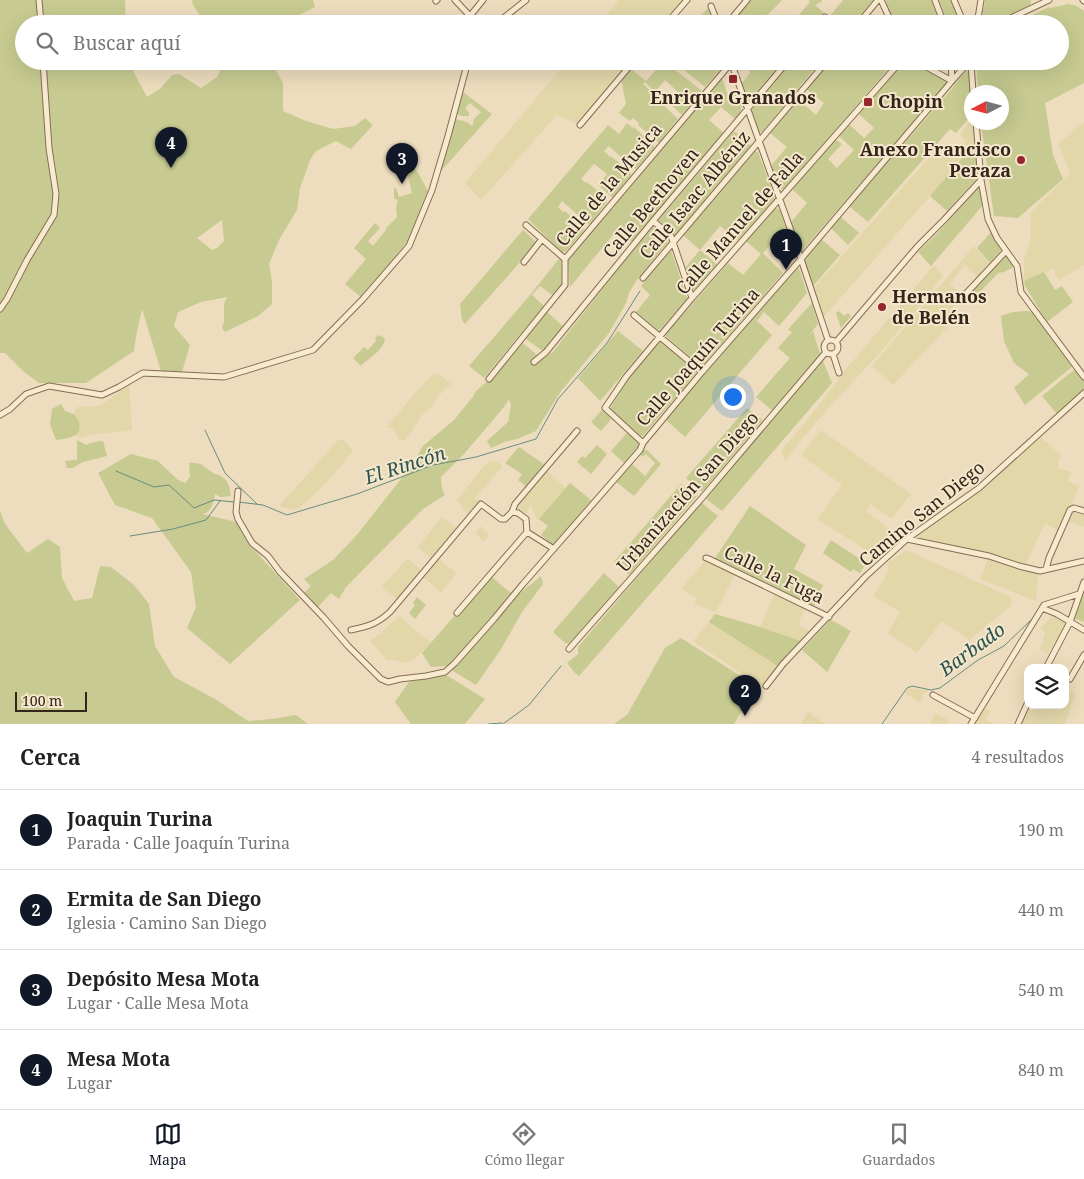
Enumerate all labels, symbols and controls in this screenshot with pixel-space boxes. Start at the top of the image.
search box [15,15,1069,70]
icon: search [33,29,61,57]
text: Buscar aquí [73,30,181,56]
marker: Enrique Granados [727,73,739,85]
place label: Enrique Granados [650,85,816,109]
north arrow [964,85,1009,130]
place label: Chopin [878,89,943,113]
marker: Chopin [862,96,874,108]
street label: Calle de la Musica [550,118,667,251]
street label: Calle Isaac Albéniz [633,125,755,264]
pin: 4 [155,127,187,168]
place label: Anexo Francisco Peraza [860,137,1011,182]
street label: Calle Beethoven [597,142,704,263]
pin: 3 [386,143,418,184]
street label: Calle Manuel de Falla [670,145,808,299]
marker: Anexo Francisco Peraza [1015,154,1027,166]
pin: 1 [770,229,802,270]
street label: Calle Joaquín Turina [630,282,764,431]
place label: Hermanos de Belén [892,284,987,329]
marker: Hermanos de Belén [876,301,888,313]
your location [720,384,746,410]
street label: Urbanización San Diego [611,406,764,577]
water label: El Rincón [360,439,449,491]
street label: Camino San Diego [853,455,989,571]
street label: Calle la Fuga [720,539,829,609]
water label: Barbado [933,616,1010,682]
map controls [1024,664,1069,709]
button: layers [1024,664,1069,709]
pin: 2 [729,675,761,716]
scale bar [15,689,88,712]
text: 100 m [22,691,62,710]
text: Cerca [20,743,81,771]
text: 4 resultados [972,746,1064,768]
text: Joaquin Turina [67,806,213,832]
text: 1 [31,819,41,841]
text: 190 m [1018,819,1064,841]
text: Parada · Calle Joaquín Turina [67,832,290,854]
text: Ermita de San Diego [67,886,261,912]
text: 2 [31,899,41,921]
text: 440 m [1018,899,1064,921]
text: Iglesia · Camino San Diego [67,912,267,934]
text: Depósito Mesa Mota [67,966,260,992]
text: 3 [31,979,41,1001]
text: 540 m [1018,979,1064,1001]
text: Lugar · Calle Mesa Mota [67,992,249,1014]
text: Mesa Mota [67,1046,170,1072]
text: 4 [31,1059,41,1081]
text: 840 m [1018,1059,1064,1081]
text: Lugar [67,1072,112,1094]
tab: Mapa [149,1120,186,1169]
tab: Cómo llegar [484,1120,564,1169]
tab: Guardados [862,1120,935,1169]

